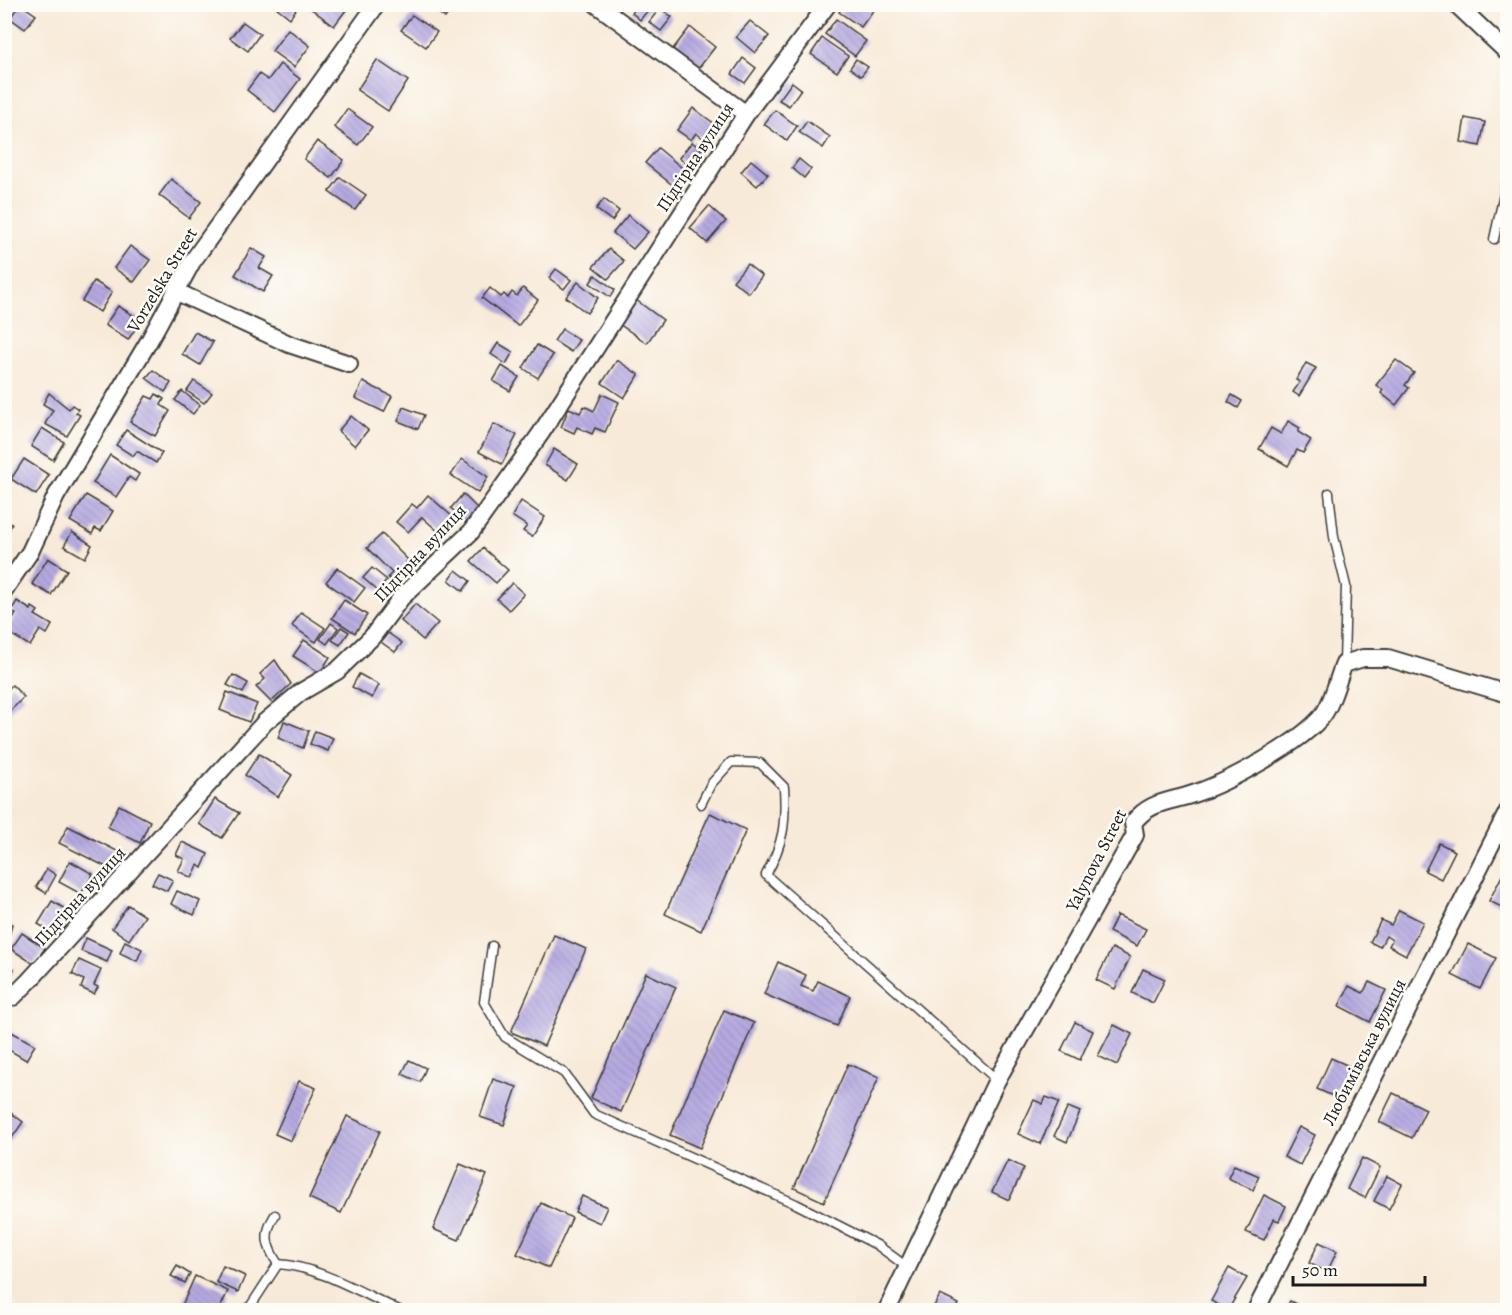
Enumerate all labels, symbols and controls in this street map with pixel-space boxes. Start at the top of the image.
street label: Підгірна вулиця [651,98,739,216]
street label: Vorzelska Street [121,223,203,338]
street label: Підгірна вулиця [368,499,472,607]
street label: Yalynova Street [1059,805,1132,916]
street label: Підгірна вулиця [29,841,131,951]
street label: Любимівська вулиця [1317,974,1411,1130]
scale bar [1293,1249,1425,1287]
text: 50 m [1302,1258,1338,1282]

